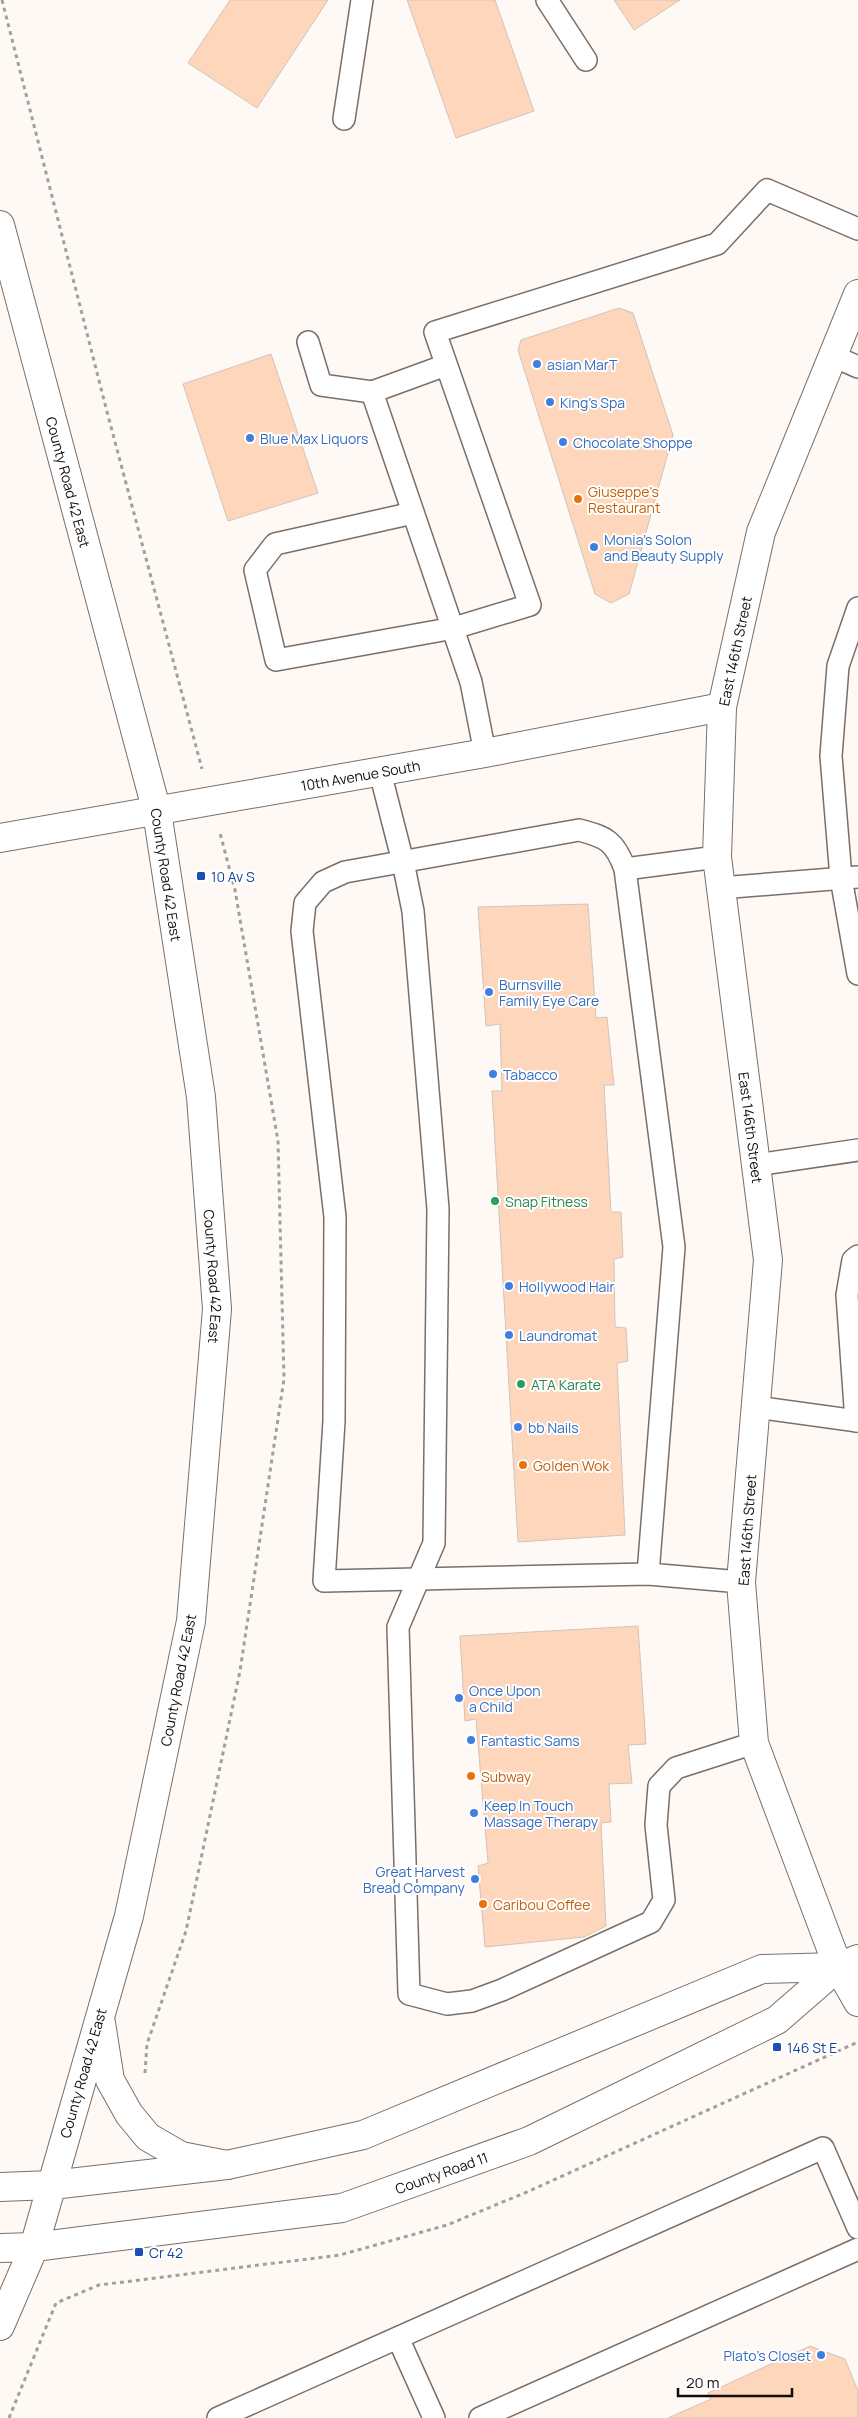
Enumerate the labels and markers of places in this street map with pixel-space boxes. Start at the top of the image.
place label: asian MarT [547,355,618,374]
marker: asian MarT [531,358,543,370]
place label: King's Spa [560,393,625,412]
marker: King's Spa [544,396,556,408]
place label: Blue Max Liquors [260,429,368,448]
marker: Blue Max Liquors [244,432,256,444]
place label: Chocolate Shoppe [573,433,693,452]
marker: Chocolate Shoppe [557,436,569,448]
place label: Giuseppe's Restaurant [588,482,661,517]
marker: Giuseppe's Restaurant [572,493,584,505]
place label: Monia's Solon and Beauty Supply [604,530,724,565]
marker: Monia's Solon and Beauty Supply [588,541,600,553]
place label: 10 Av S [211,867,255,886]
marker: 10 Av S [195,870,207,882]
place label: Burnsville Family Eye Care [499,975,599,1010]
marker: Burnsville Family Eye Care [483,986,495,998]
place label: Tabacco [503,1065,558,1084]
marker: Tabacco [487,1068,499,1080]
place label: Snap Fitness [505,1192,588,1211]
marker: Snap Fitness [489,1195,501,1207]
place label: Hollywood Hair [519,1277,615,1296]
marker: Hollywood Hair [503,1280,515,1292]
place label: Laundromat [519,1326,598,1345]
marker: Laundromat [503,1329,515,1341]
place label: ATA Karate [531,1375,601,1394]
marker: ATA Karate [515,1378,527,1390]
place label: bb Nails [528,1418,579,1437]
marker: bb Nails [512,1421,524,1433]
place label: Golden Wok [533,1456,610,1475]
marker: Golden Wok [517,1459,529,1471]
place label: Once Upon a Child [469,1681,541,1716]
marker: Once Upon a Child [453,1692,465,1704]
place label: Fantastic Sams [481,1731,580,1750]
marker: Fantastic Sams [465,1734,477,1746]
place label: Subway [481,1767,532,1786]
marker: Subway [465,1770,477,1782]
place label: Keep In Touch Massage Therapy [484,1796,599,1831]
marker: Keep In Touch Massage Therapy [468,1807,480,1819]
place label: Great Harvest Bread Company [363,1862,466,1897]
marker: Great Harvest Bread Company [469,1873,481,1885]
place label: Caribou Coffee [493,1895,590,1914]
marker: Caribou Coffee [477,1898,489,1910]
place label: 146 St E [787,2038,837,2057]
marker: 146 St E [771,2041,783,2053]
place label: Cr 42 [149,2243,183,2262]
marker: Cr 42 [133,2246,145,2258]
place label: Plato's Closet [723,2346,811,2365]
marker: Plato's Closet [815,2349,827,2361]

